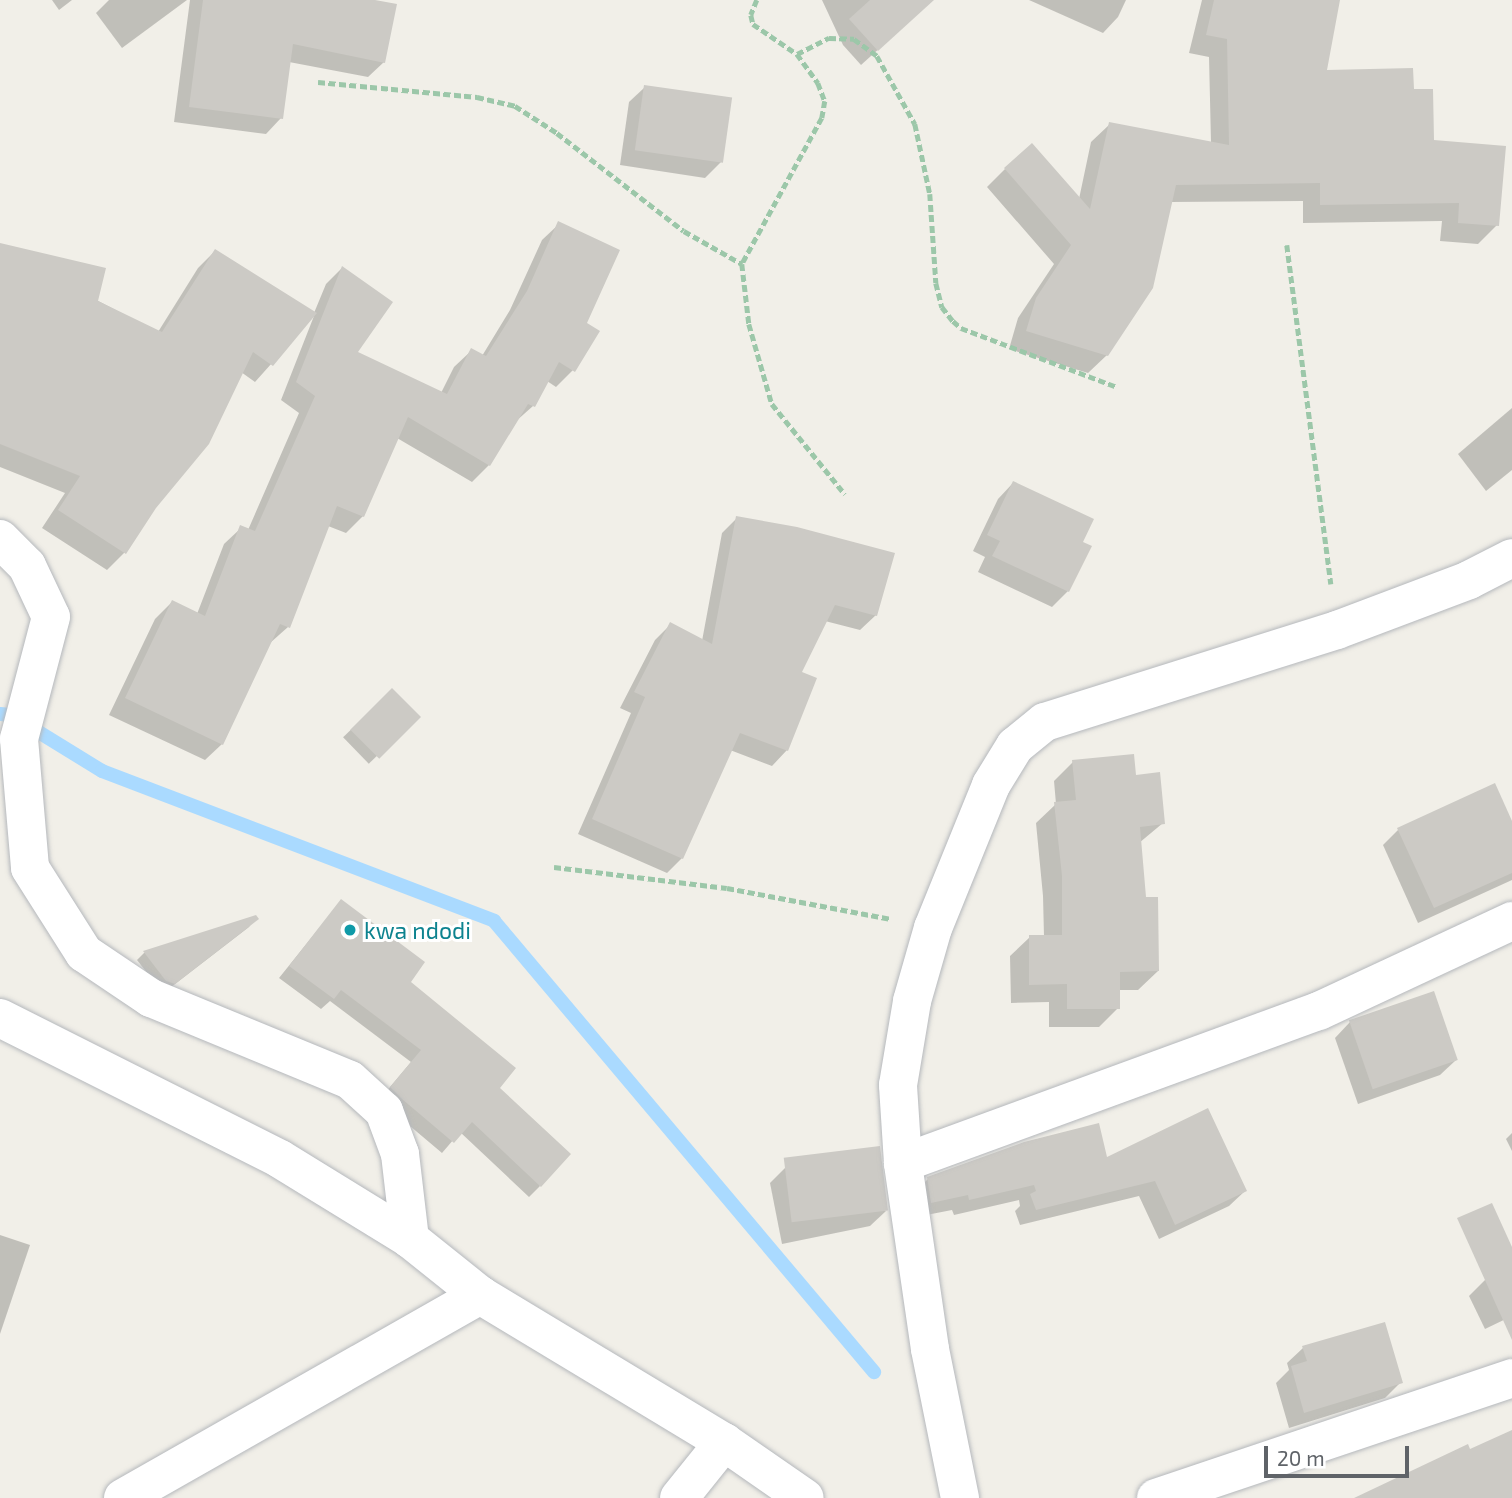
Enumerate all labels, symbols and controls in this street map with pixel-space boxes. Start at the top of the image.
place label: kwa ndodi [364,916,471,944]
marker: kwa ndodi [342,922,358,938]
scale bar [1267,1432,1412,1476]
text: 20 m [1277,1445,1325,1470]

